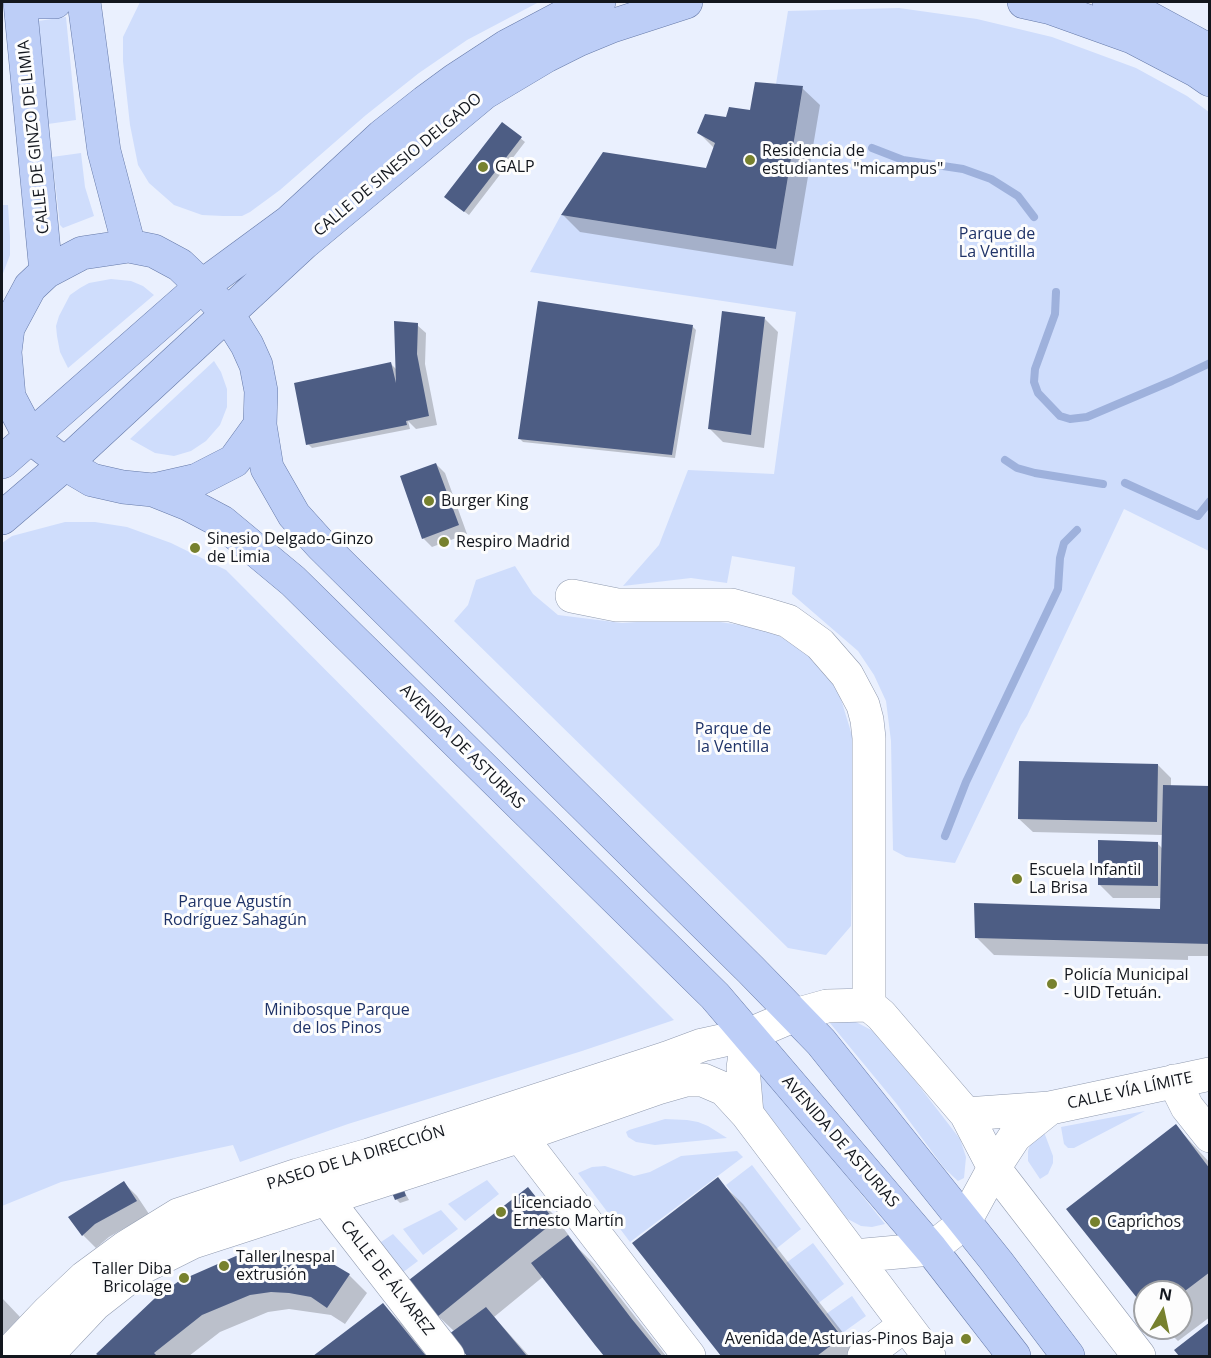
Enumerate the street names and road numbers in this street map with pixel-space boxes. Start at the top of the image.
street label: CALLE DE GINZO DE LIMIA [14,39,54,235]
street label: CALLE DE SINESIO DELGADO [310,89,486,241]
street label: AVENIDA DE ASTURIAS [396,681,528,813]
street label: CALLE VÍA LÍMITE [1066,1068,1194,1114]
street label: AVENIDA DE ASTURIAS [778,1072,902,1212]
street label: PASEO DE LA DIRECCIÓN [265,1122,447,1194]
street label: CALLE DE ÁLVAREZ [336,1217,438,1339]

